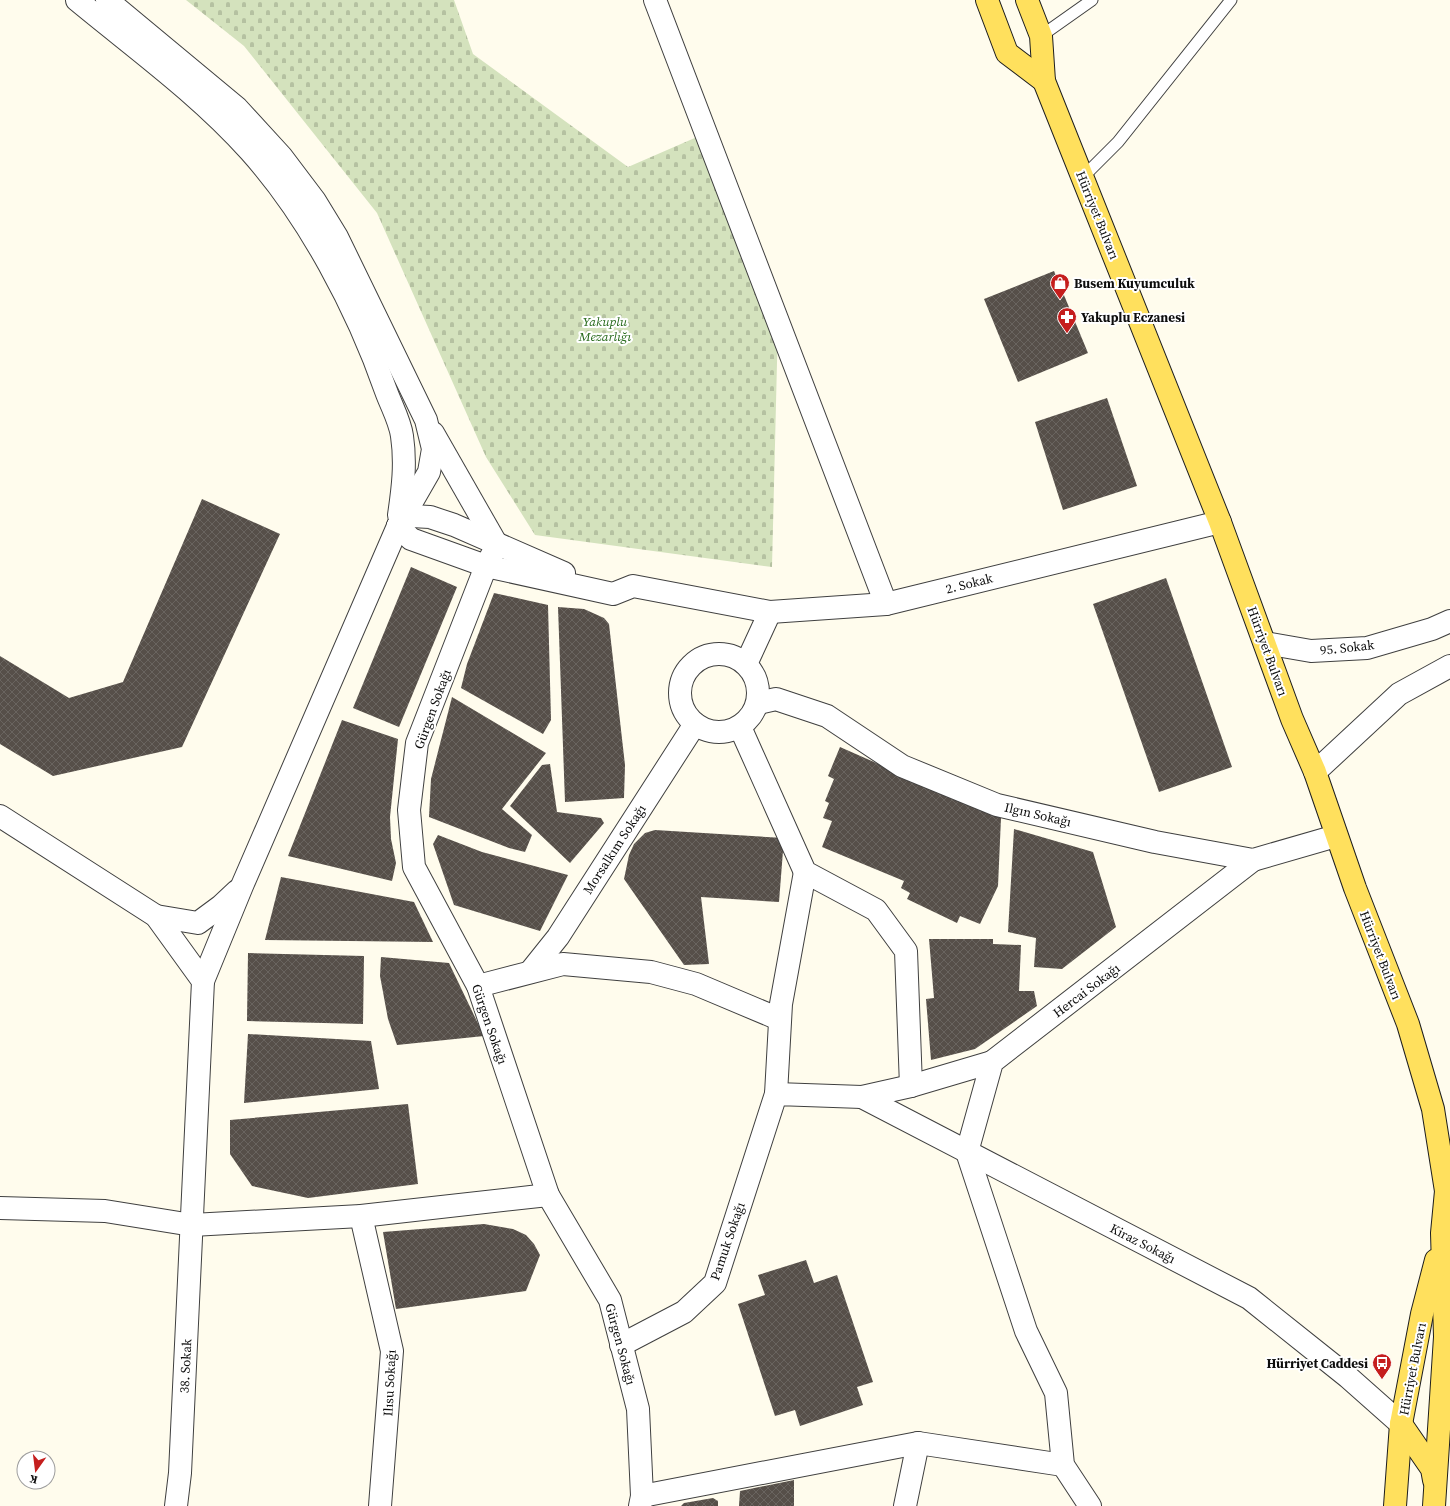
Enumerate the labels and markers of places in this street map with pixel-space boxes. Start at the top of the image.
shop icon: Busem Kuyumculuk [1049,272,1071,300]
place label: Busem Kuyumculuk [1074,275,1195,292]
pharmacy icon: Yakuplu Eczanesi [1056,306,1078,334]
place label: Yakuplu Eczanesi [1081,309,1185,326]
bus stop icon: Hürriyet Caddesi [1371,1352,1393,1380]
place label: Hürriyet Caddesi [1267,1355,1368,1372]

